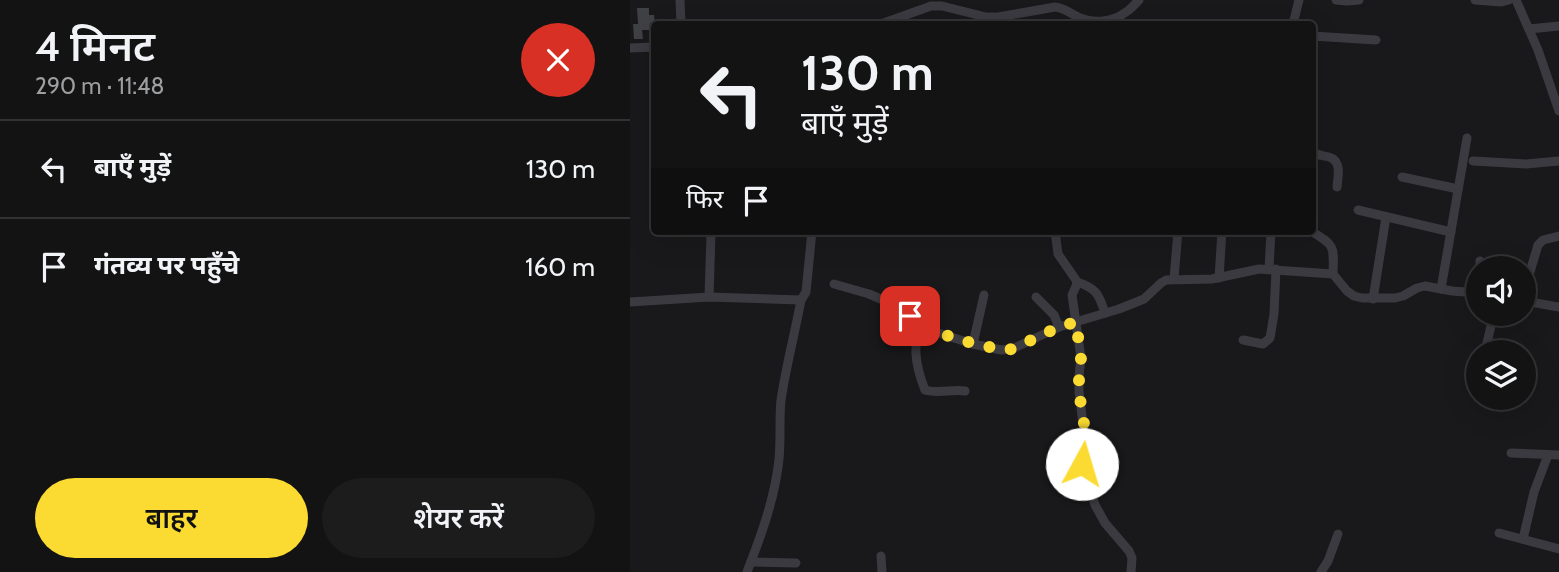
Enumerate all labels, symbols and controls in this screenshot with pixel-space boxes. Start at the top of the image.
text: 4 मिनट [35,20,155,72]
button: close [521,23,595,97]
text: 130 m [801,43,934,102]
icon: left [686,49,777,140]
text: 290 m · 11:48 [35,72,164,100]
text: बाएँ मुड़ें [801,103,889,142]
icon: left [35,150,73,188]
text: बाएँ मुड़ें [94,151,171,183]
text: 130 m [526,153,595,185]
icon: arrive [737,182,775,220]
text: फिर [686,183,723,215]
icon: arrive [35,248,73,286]
text: गंतव्य पर पहुँचे [94,249,239,281]
text: 160 m [525,251,595,283]
map controls [1466,256,1536,410]
button: sound [1466,256,1536,326]
pin [880,286,940,346]
icon: arrive [891,297,929,335]
button: layers [1466,340,1536,410]
position arrow [1045,427,1119,501]
button: बाहर [35,478,308,558]
button: शेयर करें [322,478,595,558]

